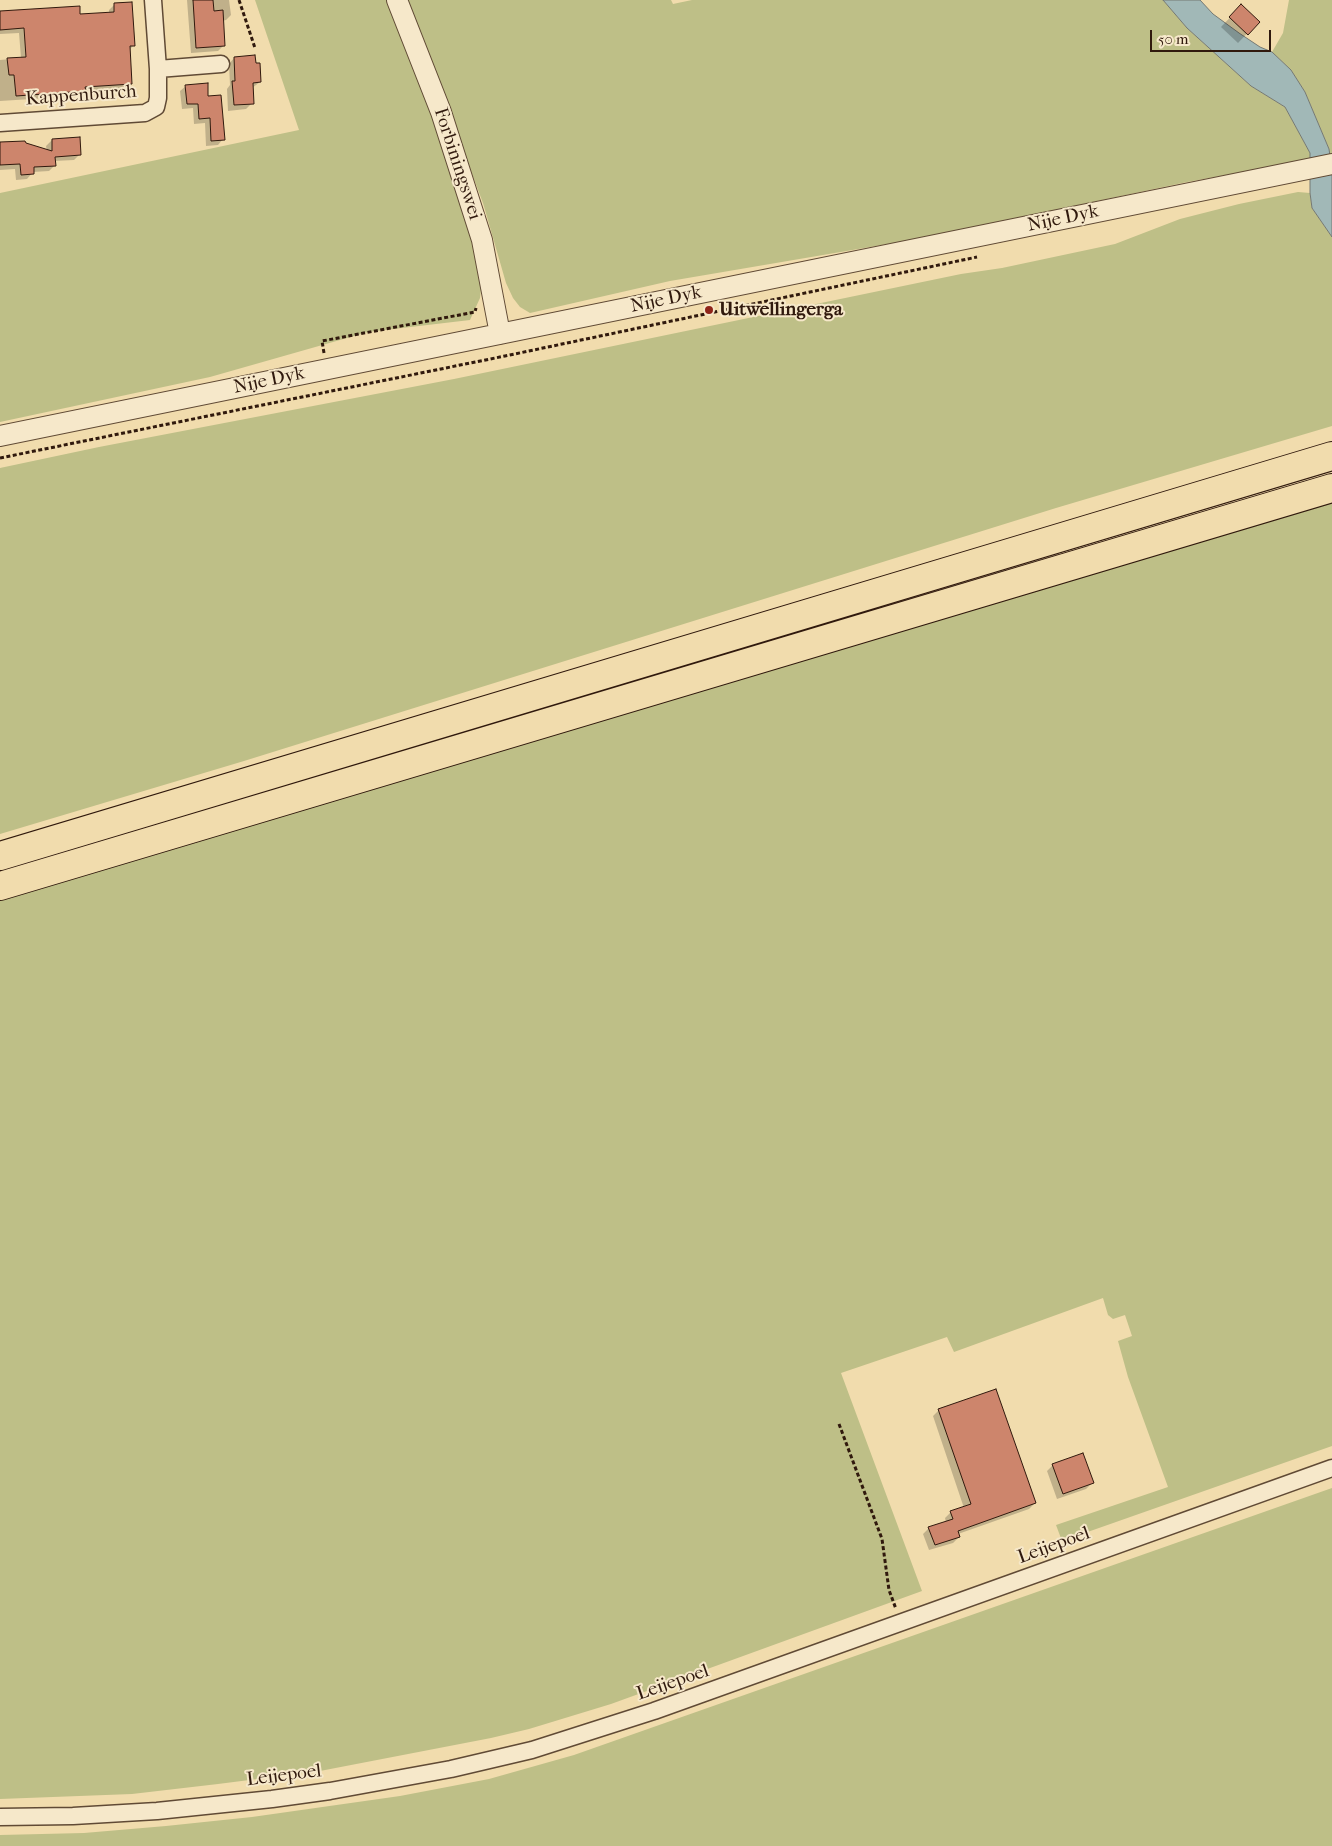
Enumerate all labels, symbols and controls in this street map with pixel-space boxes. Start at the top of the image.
scale bar [1152,20,1273,52]
text: 50 m [1158,30,1188,48]
street label: Kappenburch [25,81,137,111]
street label: Forbiningswei [428,105,486,223]
street label: Nije Dyk [1025,200,1101,238]
street label: Nije Dyk [628,281,704,319]
place label: Uitwellingerga [719,299,843,321]
marker: Uitwellingerga [703,304,715,316]
street label: Nije Dyk [231,362,307,400]
street label: Leijepoel [1015,1522,1093,1570]
street label: Leijepoel [634,1660,712,1706]
street label: Leijepoel [245,1760,323,1792]

